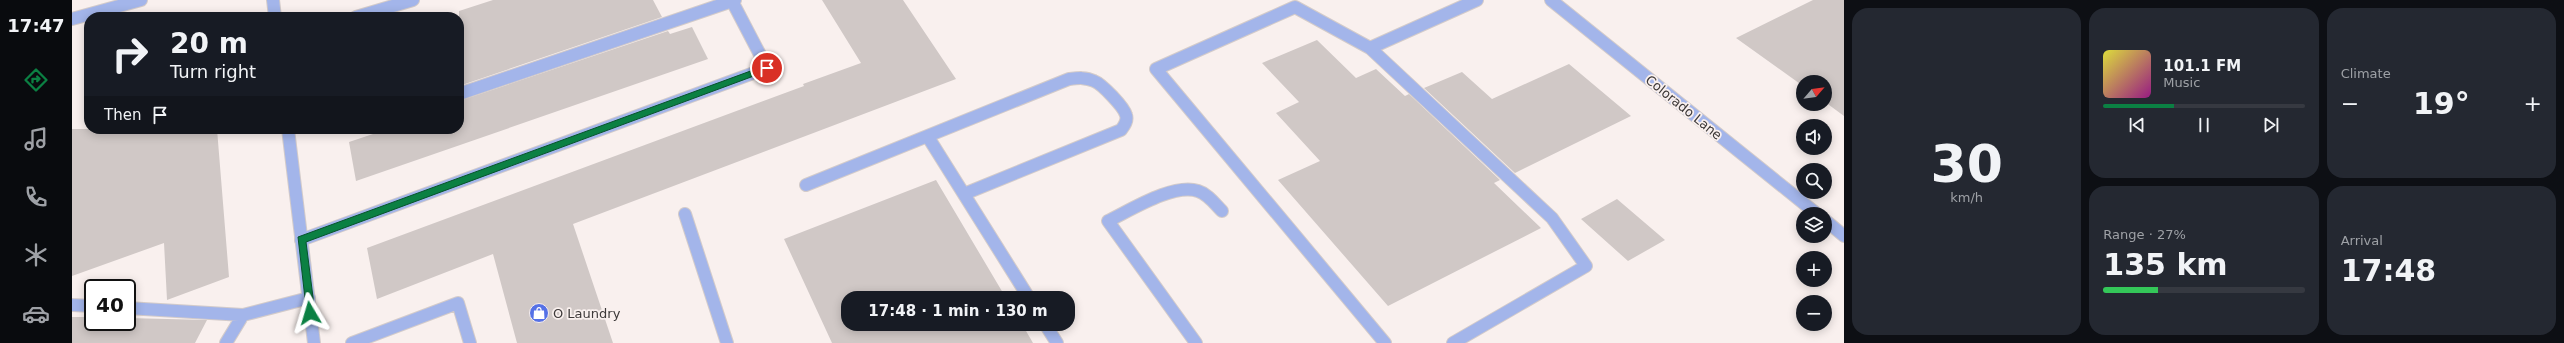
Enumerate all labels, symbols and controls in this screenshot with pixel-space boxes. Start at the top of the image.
text: 17:47 [7,15,65,36]
text: 20 m [170,27,248,60]
icon: right [104,28,156,80]
pin [750,51,784,85]
icon: arrive [756,57,778,79]
text: 101.1 FM [2163,57,2241,75]
text: Turn right [170,61,256,82]
icon: directions [22,66,50,94]
text: Climate [2341,66,2391,81]
street label: Colorado Lane [1643,72,1725,143]
north arrow [1796,75,1832,111]
map controls [1796,75,1832,331]
text: Music [2163,75,2200,90]
text: 19° [2413,86,2470,121]
text: − [2341,91,2359,116]
text: + [2524,91,2542,116]
icon: arrive [149,104,171,126]
text: Then [104,106,141,124]
icon: previous [2126,114,2148,136]
icon: pause [2193,114,2215,136]
icon: next [2260,114,2282,136]
button: sound [1796,119,1832,155]
icon: music [22,125,50,153]
text: 30 [1930,134,2003,194]
button: search [1796,163,1832,199]
icon: phone [22,183,50,211]
text: km/h [1950,190,1983,205]
button: layers [1796,207,1832,243]
text: Range · 27% [2103,227,2186,242]
text: Arrival [2341,233,2383,248]
icon: climate [22,241,50,269]
text: 135 km [2103,247,2228,282]
button: + [1796,251,1832,287]
text: 17:48 [2341,253,2436,288]
speed limit sign: 40 [84,279,136,331]
position arrow [289,292,331,334]
button: − [1796,295,1832,331]
icon: car [22,300,50,328]
shop icon: O Laundry [528,302,550,324]
text: 17:48 · 1 min · 130 m [868,302,1048,320]
place label: O Laundry [553,306,621,321]

